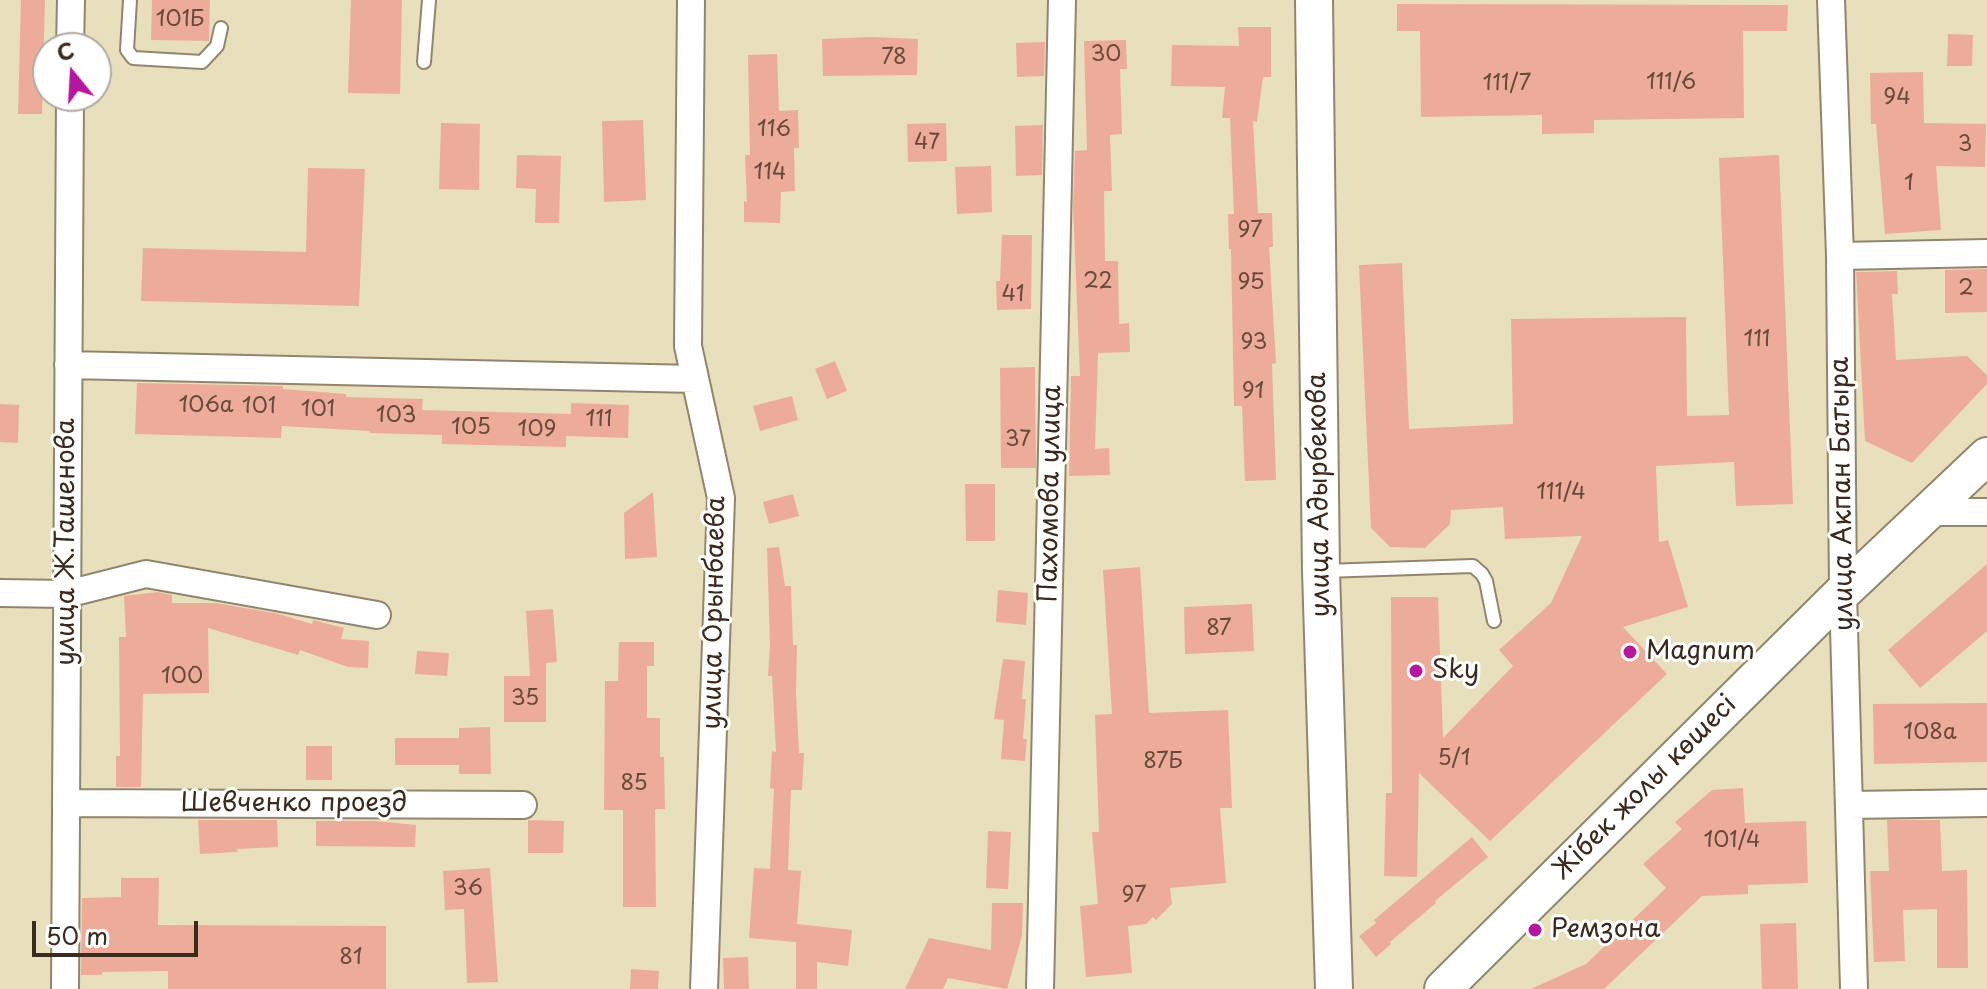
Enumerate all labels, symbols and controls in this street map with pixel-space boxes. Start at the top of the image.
house number: 101Б [156,7,204,33]
north arrow [32,32,112,112]
text: С [52,32,78,69]
house number: 30 [1091,42,1121,68]
house number: 78 [881,45,907,71]
house number: 111/6 [1646,70,1696,96]
house number: 111/7 [1483,71,1531,97]
house number: 94 [1883,85,1911,111]
house number: 116 [757,117,791,143]
house number: 47 [914,130,940,156]
house number: 3 [1958,132,1972,158]
house number: 114 [754,160,786,186]
house number: 1 [1904,171,1914,197]
house number: 97 [1238,218,1262,244]
house number: 22 [1083,269,1113,295]
house number: 95 [1237,270,1265,296]
house number: 2 [1958,276,1974,302]
house number: 41 [1001,282,1025,308]
house number: 111 [1744,327,1770,353]
house number: 93 [1241,330,1267,356]
street label: улица Акпан Батыра [1825,357,1861,631]
street label: улица Адырбекова [1302,372,1338,618]
house number: 91 [1242,379,1264,405]
street label: Пахомова улица [1034,385,1068,603]
house number: 106а [178,393,234,419]
house number: 101 [242,394,276,420]
house number: 101 [301,397,335,423]
house number: 103 [376,403,416,429]
house number: 111 [586,407,612,433]
house number: 105 [451,415,491,441]
house number: 109 [518,417,556,443]
street label: улица Ж.Ташенова [51,418,83,666]
house number: 37 [1005,427,1031,453]
house number: 111/4 [1536,480,1586,506]
street label: улица Орынбаева [697,496,733,730]
house number: 87 [1206,616,1232,642]
place label: Magnum [1646,636,1755,668]
marker: Magnum [1621,643,1639,661]
place label: Sky [1432,655,1479,687]
marker: Sky [1407,662,1425,680]
house number: 100 [161,664,203,690]
house number: 35 [511,686,539,712]
street label: Жібек жолы көшесі [1546,689,1744,887]
house number: 108а [1903,720,1957,746]
house number: 5/1 [1437,746,1471,772]
house number: 87Б [1143,749,1183,775]
house number: 85 [620,771,648,797]
street label: Шевченко проезд [181,788,407,820]
house number: 101/4 [1703,828,1761,854]
house number: 36 [453,876,483,902]
house number: 97 [1122,883,1146,909]
scale bar [36,905,202,955]
place label: Ремзона [1551,914,1660,946]
text: 50 m [46,917,108,953]
marker: Ремзона [1526,921,1544,939]
house number: 81 [339,945,363,971]

